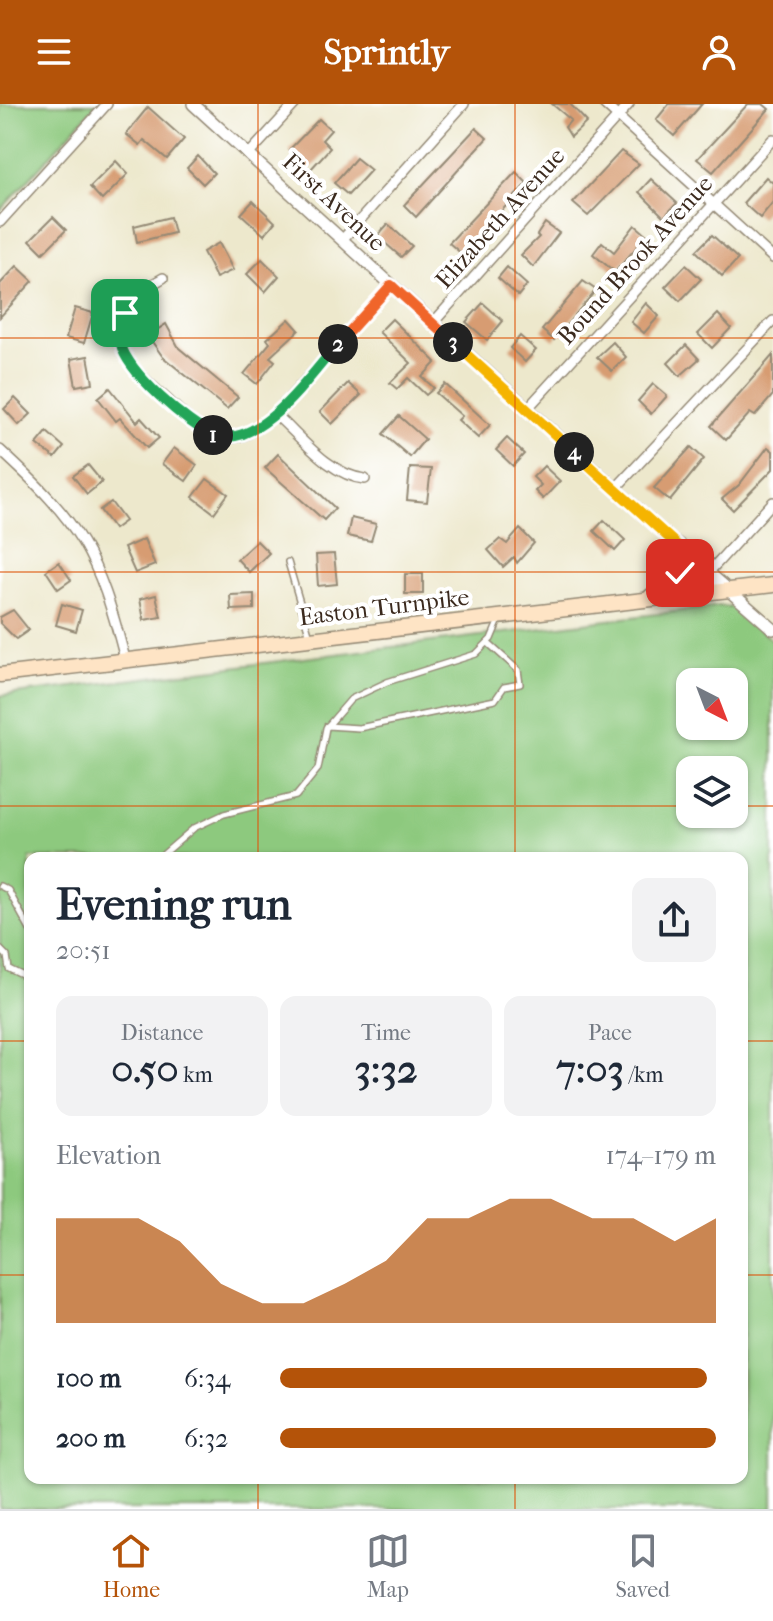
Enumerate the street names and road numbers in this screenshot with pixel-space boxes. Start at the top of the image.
street label: Elizabeth Avenue [430,142,570,294]
street label: First Avenue [277,147,391,257]
street label: Bound Brook Avenue [552,170,718,350]
street label: Easton Turnpike [297,583,471,631]

